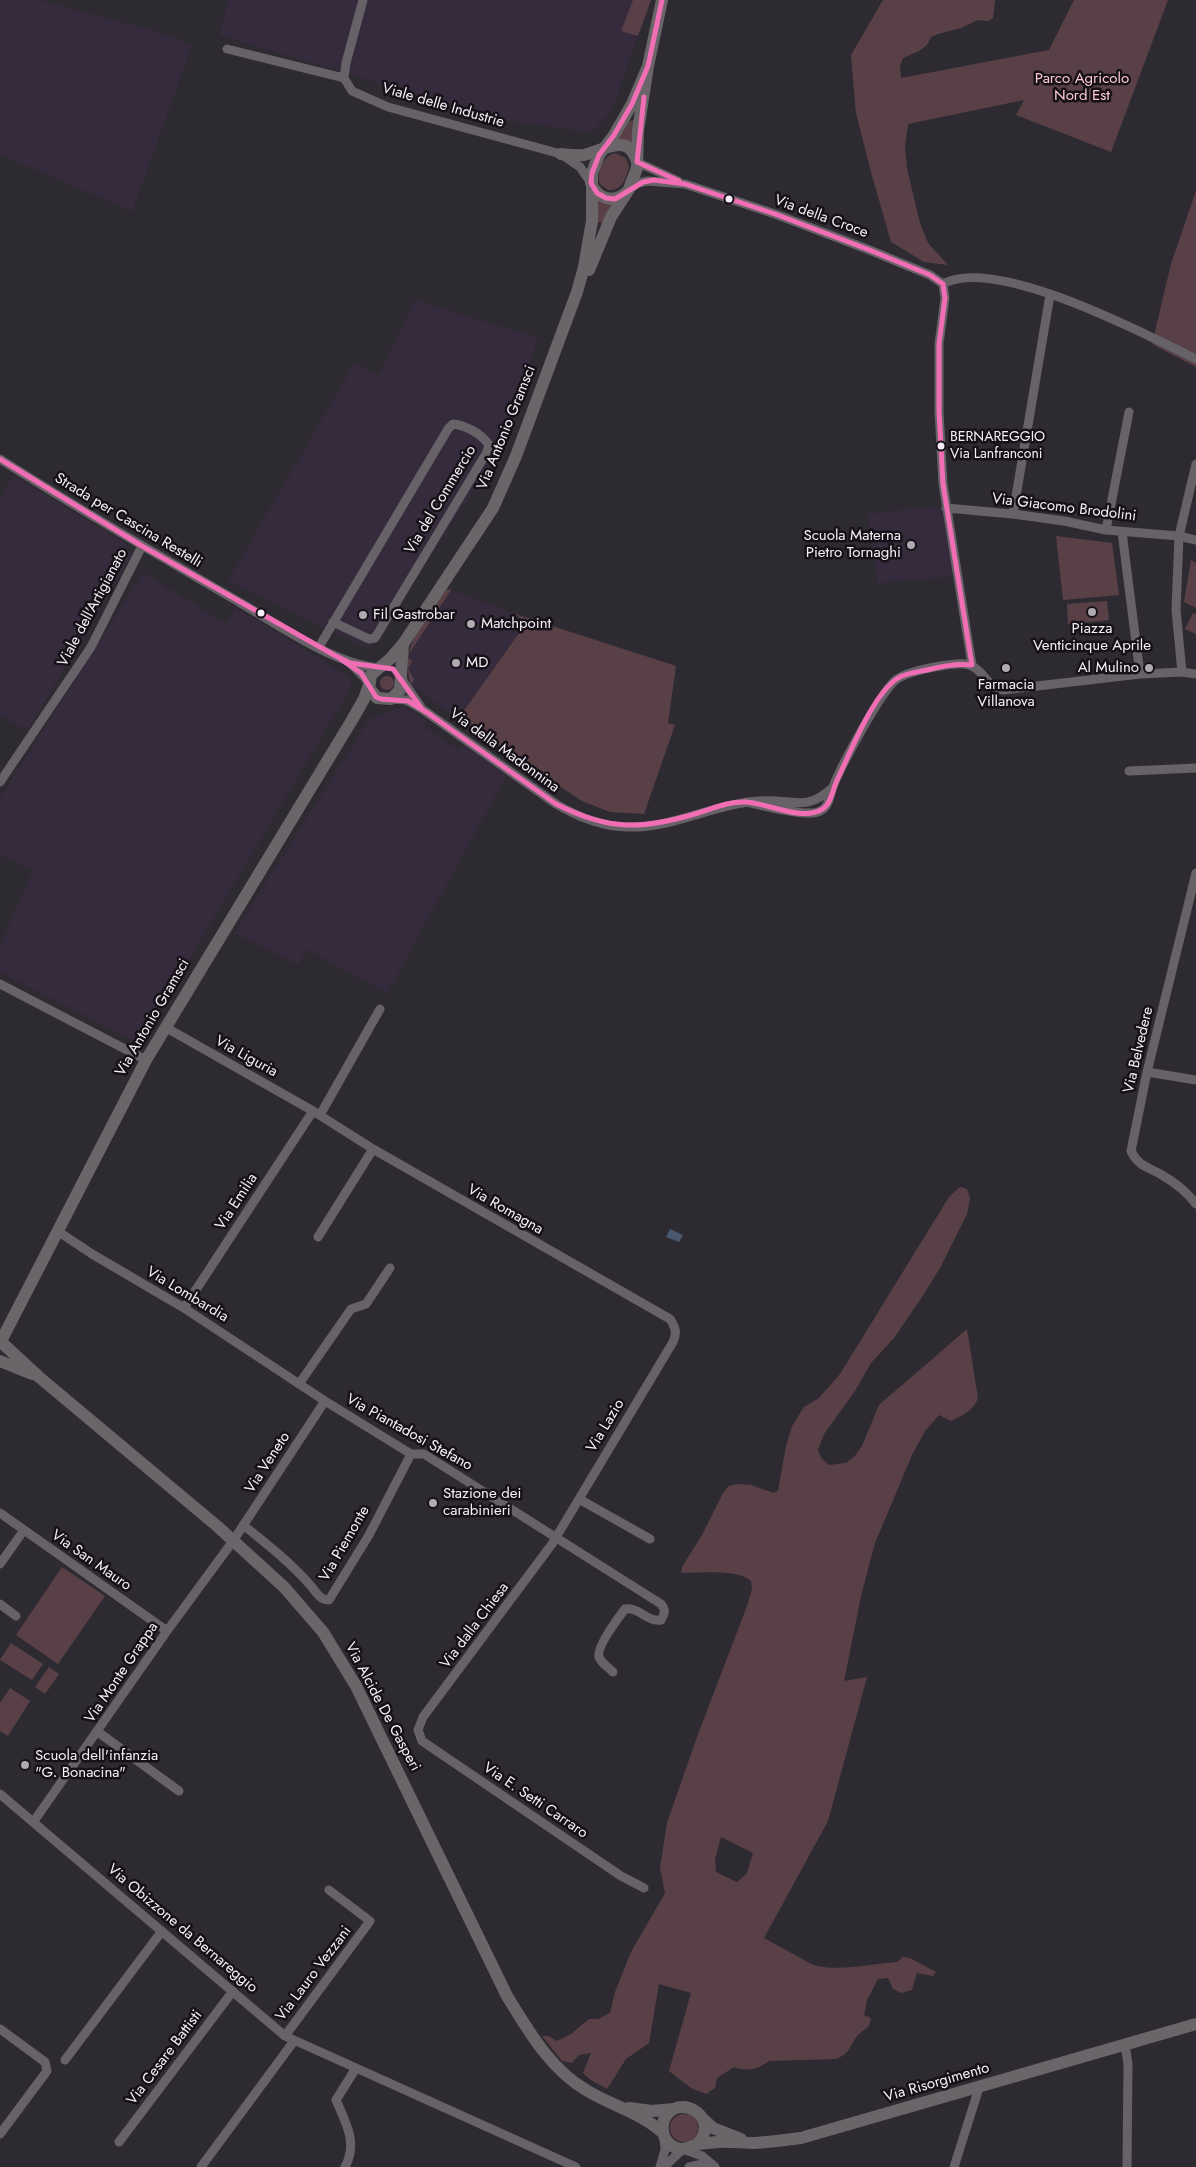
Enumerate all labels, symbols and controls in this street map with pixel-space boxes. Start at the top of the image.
park label: Parco Agricolo Nord Est [1035,70,1129,105]
street label: Viale delle Industrie [380,80,506,132]
street label: Via della Croce [772,192,870,242]
unlabelled marker [724,194,734,204]
street label: Via Antonio Gramsci [474,363,540,493]
place label: BERNAREGGIO Via Lanfranconi [950,430,1045,462]
marker: BERNAREGGIO Via Lanfranconi [936,441,946,451]
street label: Via del Commercio [401,442,481,558]
street label: Strada per Cascina Restelli [51,470,205,572]
street label: Via Giacomo Brodolini [991,490,1137,526]
place label: Scuola Materna Pietro Tornaghi [803,527,901,562]
marker: Scuola Materna Pietro Tornaghi [905,539,917,551]
street label: Viale dell'Artigianato [54,546,132,670]
place label: Fil Gastrobar [373,606,455,624]
marker: Piazza Venticinque Aprile [1086,606,1098,618]
unlabelled marker [256,608,266,618]
marker: Fil Gastrobar [357,609,369,621]
place label: Matchpoint [481,615,551,633]
marker: Matchpoint [465,618,477,630]
place label: Piazza Venticinque Aprile [1033,620,1151,655]
place label: MD [466,654,488,672]
marker: MD [450,657,462,669]
place label: Al Mulino [1078,659,1139,677]
marker: Farmacia Villanova [1000,662,1012,674]
marker: Al Mulino [1143,662,1155,674]
place label: Farmacia Villanova [977,676,1035,711]
street label: Via della Madonnina [446,705,562,797]
street label: Via Antonio Gramsci [112,956,194,1080]
street label: Via Belvedere [1120,1005,1158,1095]
street label: Via Liguria [212,1032,280,1082]
street label: Via Emilia [212,1170,262,1234]
street label: Via Romagna [464,1181,546,1239]
street label: Via Lombardia [143,1263,231,1327]
street label: Via Piantadosi Stefano [343,1391,475,1475]
street label: Via Lazio [583,1396,629,1456]
street label: Via Veneto [242,1429,294,1497]
place label: Stazione dei carabinieri [443,1485,521,1520]
marker: Stazione dei carabinieri [427,1497,439,1509]
street label: Via Piemonte [316,1503,374,1585]
street label: Via San Mauro [47,1527,135,1595]
street label: Via dalla Chiesa [437,1579,513,1673]
street label: Via Monte Grappa [82,1619,162,1727]
street label: Via Alcide De Gasperi [340,1639,424,1775]
place label: Scuola dell'infanzia "G. Bonacina" [35,1747,158,1782]
marker: Scuola dell'infanzia "G. Bonacina" [19,1759,31,1771]
street label: Via E. Setti Carraro [479,1759,591,1843]
street label: Via Obizzone da Bernareggio [103,1861,261,1997]
street label: Via Lauro Vezzani [272,1923,356,2025]
street label: Via Cesare Battisti [123,2007,207,2109]
street label: Via Risorgimento [882,2059,992,2107]

